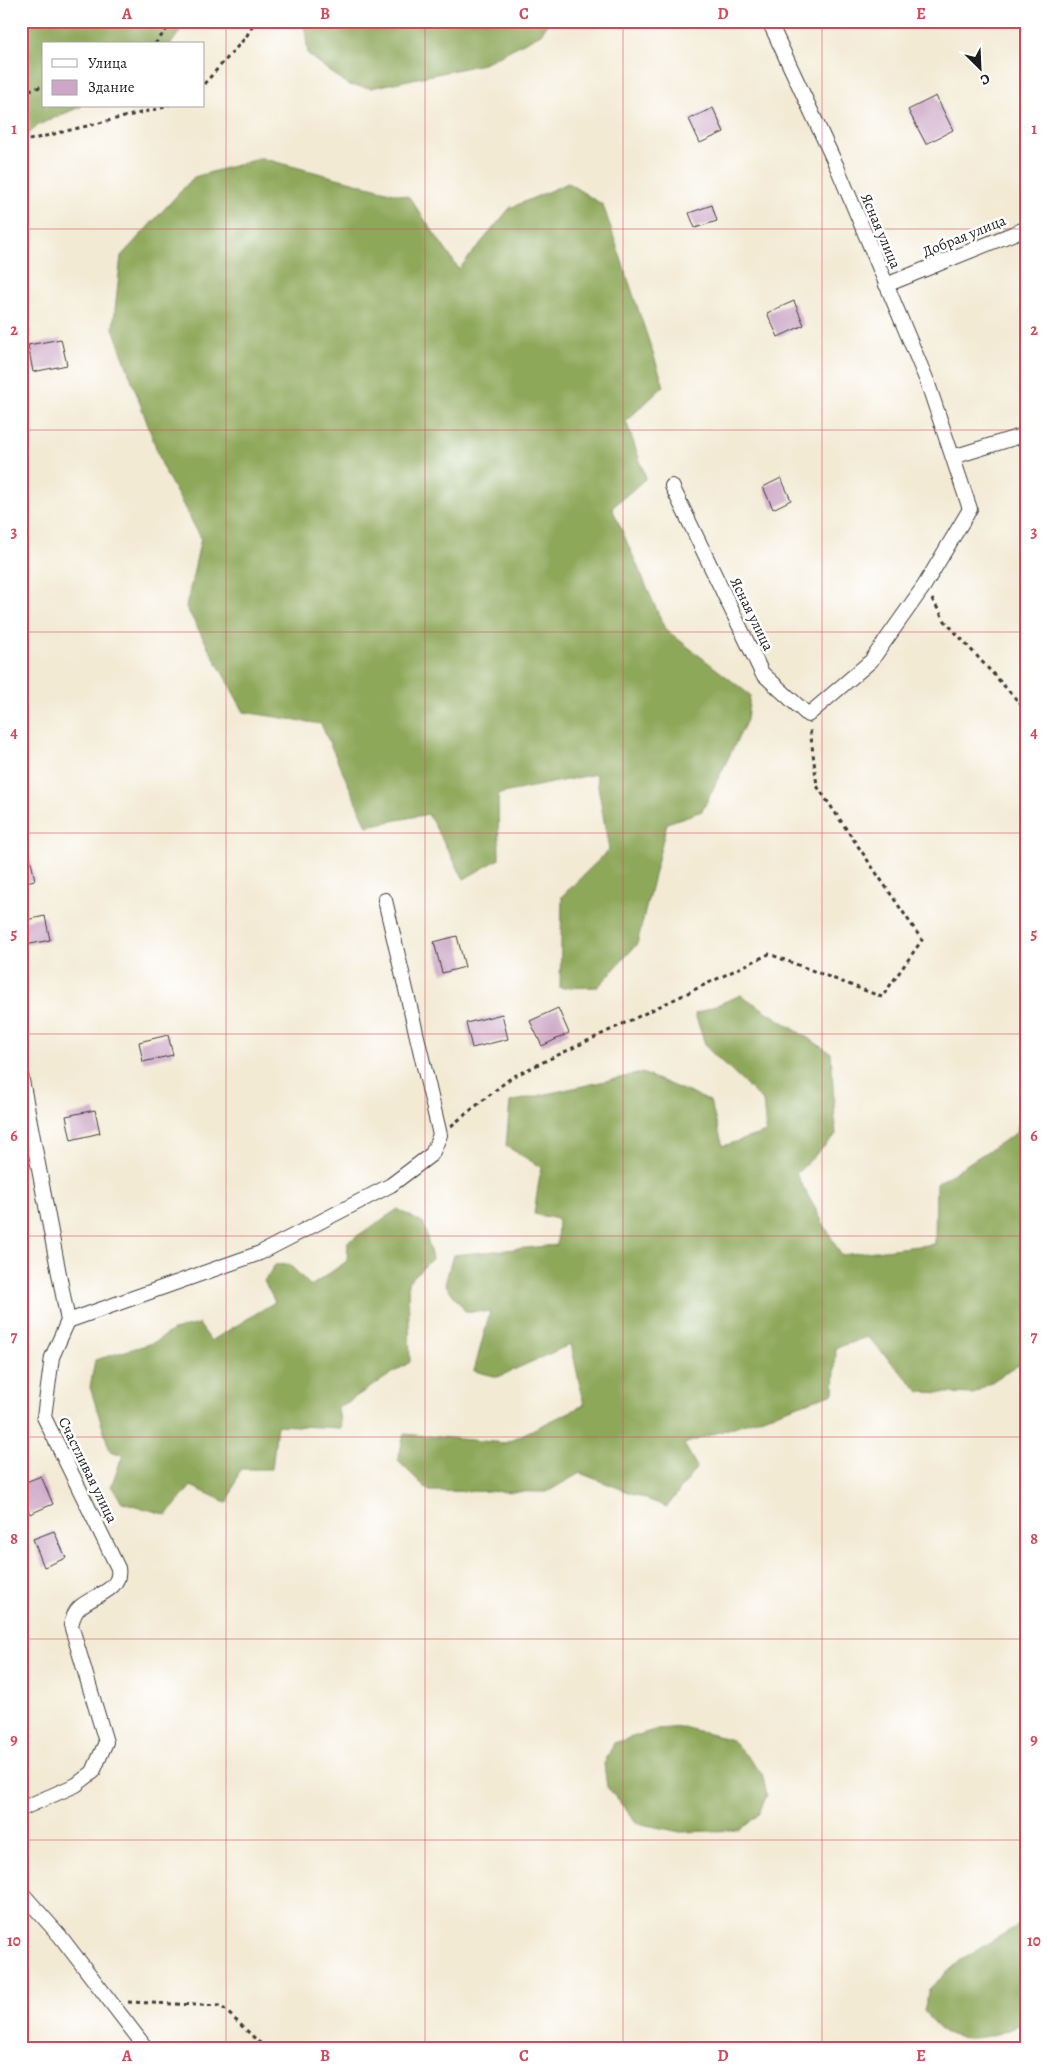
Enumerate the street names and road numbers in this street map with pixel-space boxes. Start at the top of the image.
street label: Ясная улица [856,190,906,272]
street label: Добрая улица [919,210,1009,262]
street label: Ясная улица [726,574,778,654]
street label: Счастливая улица [54,1414,122,1526]

